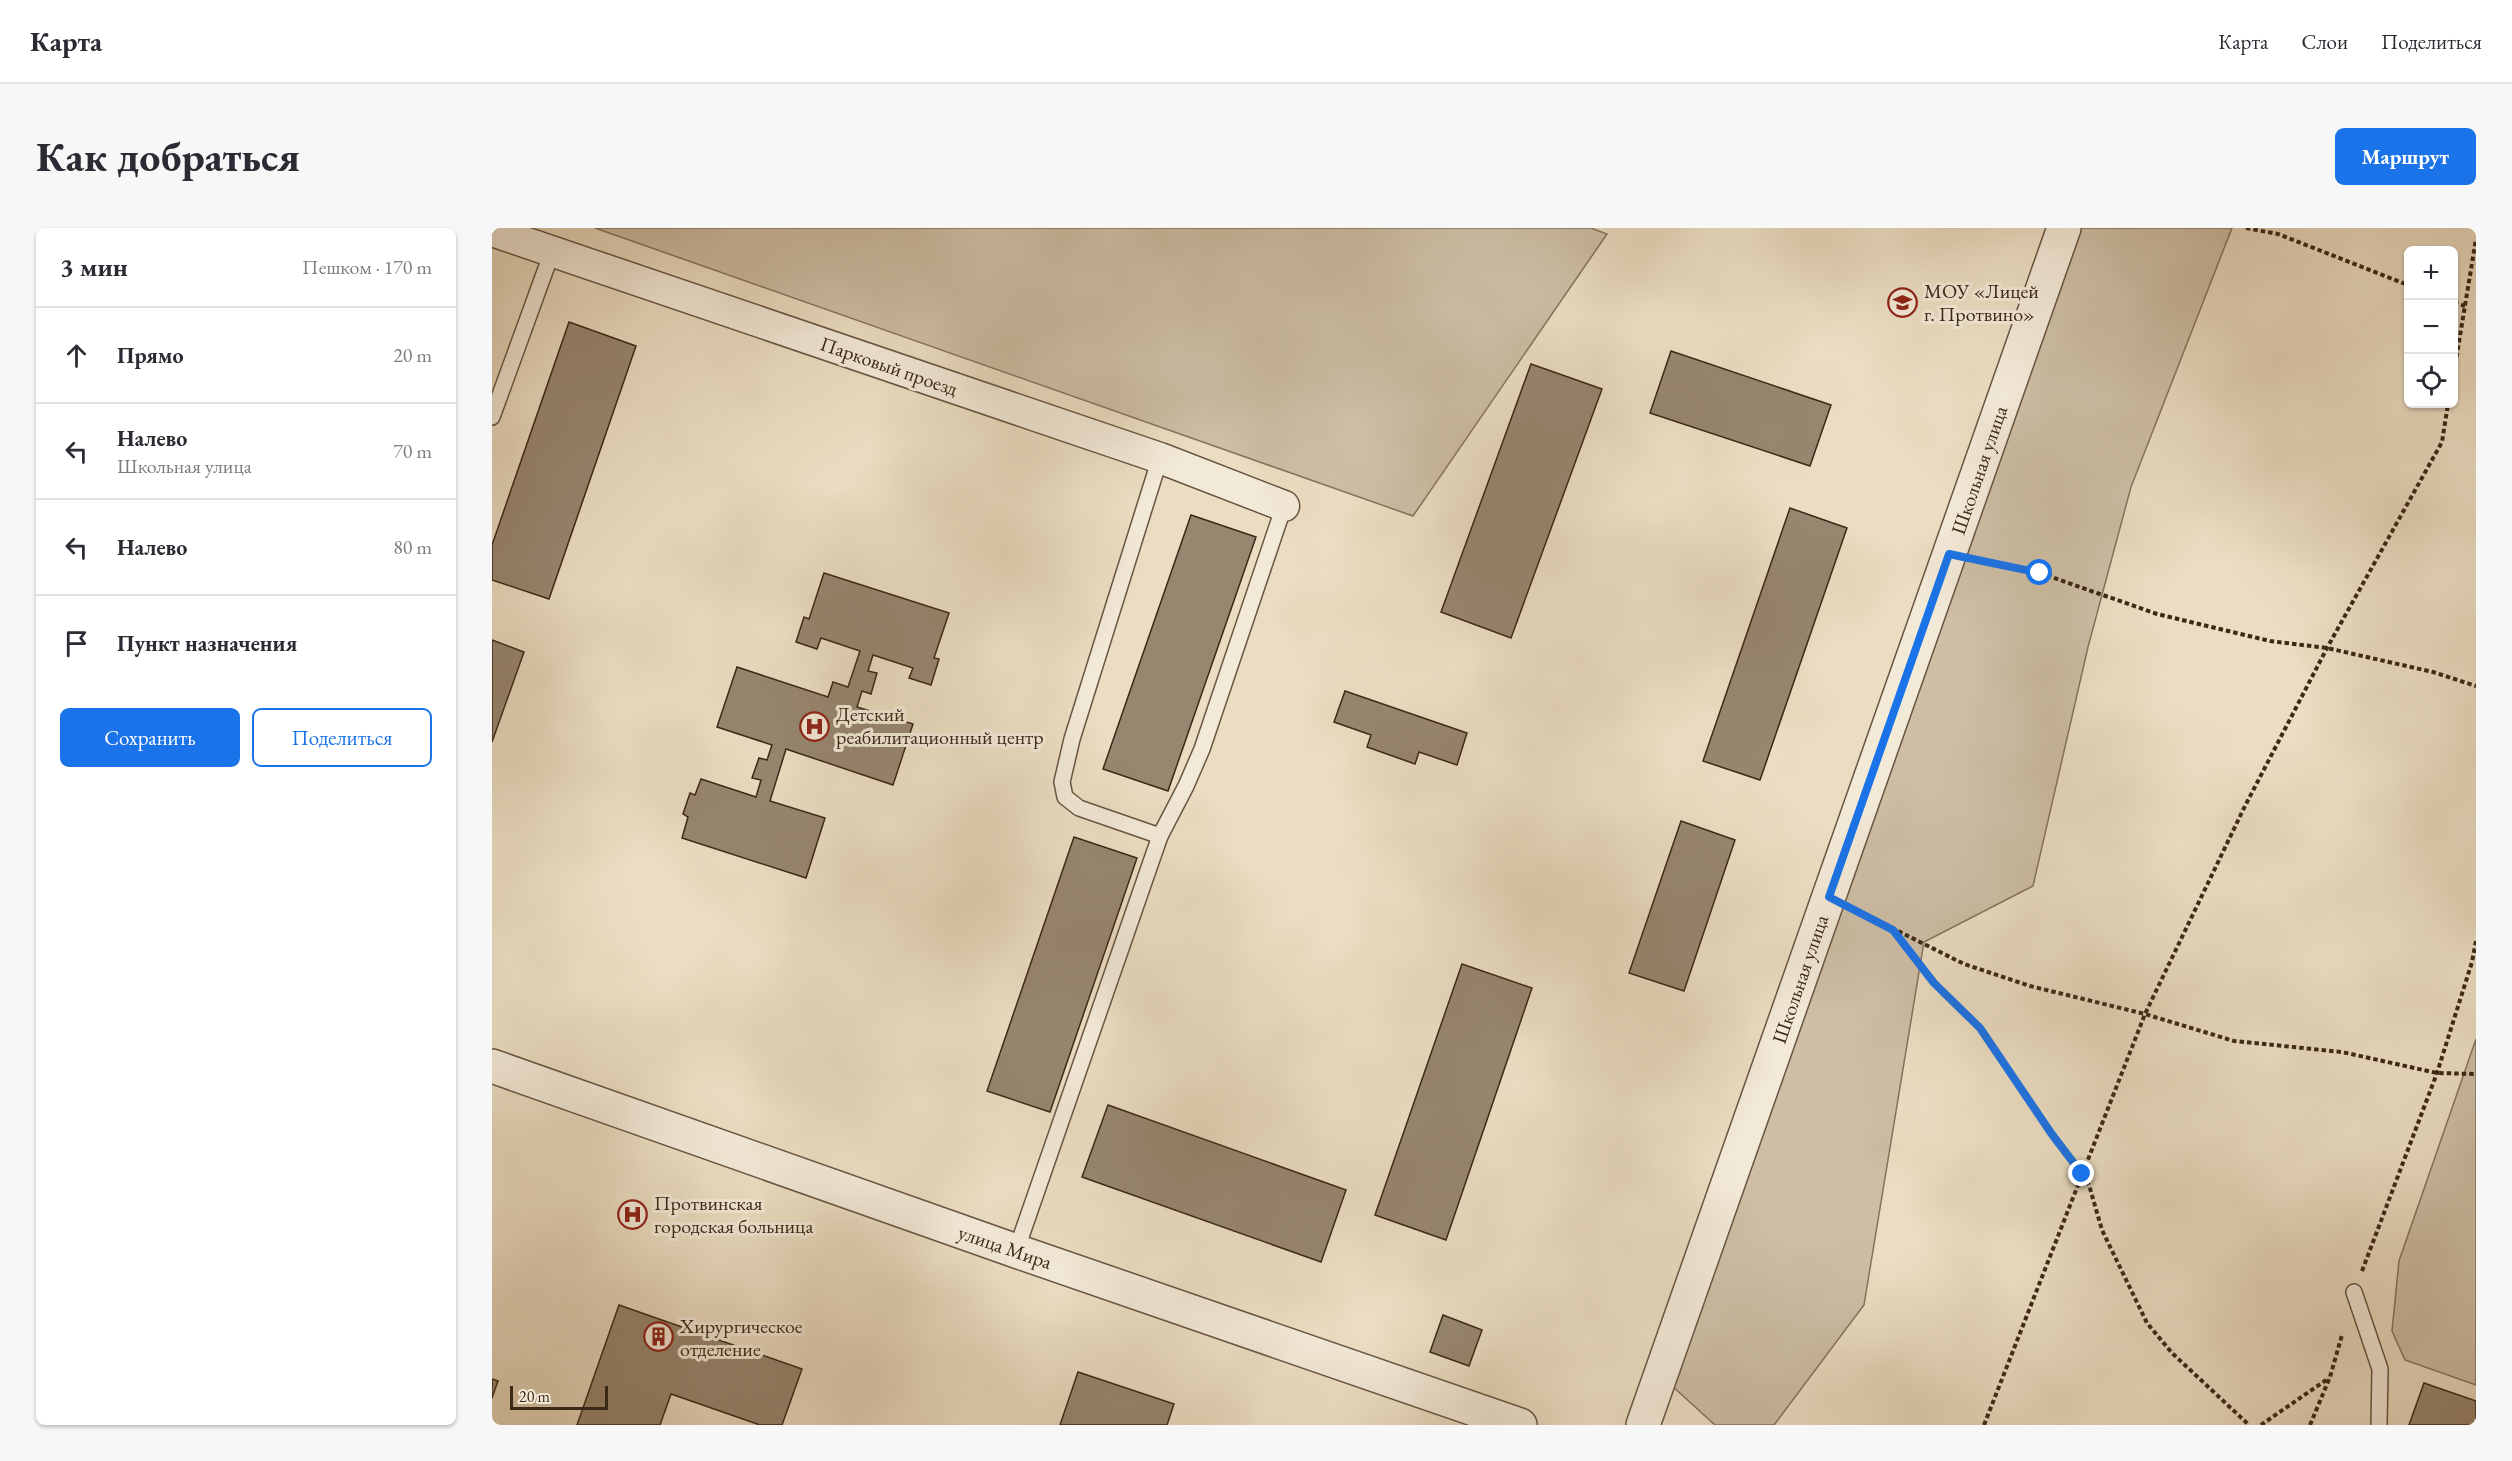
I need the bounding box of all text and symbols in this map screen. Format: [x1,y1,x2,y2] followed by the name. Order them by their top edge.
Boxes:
[30,23,102,59] text: Карта
[2218,28,2268,55] text: Карта
[2301,28,2348,55] text: Слои
[2381,28,2482,55] text: Поделиться
[2335,128,2476,185] button: Маршрут
[36,129,300,184] text: Как добраться
[2404,246,2458,408] map controls
[2404,246,2458,300] button: +
[60,250,128,284] text: 3 мин
[302,254,432,280] text: Пешком · 170 m
[1924,278,2039,327] place label: МОУ «Лицей г. Протвино»
[1887,286,1919,318] school or university icon: МОУ «Лицей г. Протвино»
[2404,300,2458,354] button: −
[817,330,961,402] street label: Парковый проезд
[60,339,93,372] icon: ahead
[117,341,184,370] text: Прямо
[393,342,432,368] text: 20 m
[2404,354,2458,408] button: locate
[1945,402,2013,538] street label: Школьная улица
[117,424,187,453] text: Налево
[60,435,93,468] icon: left
[393,438,432,464] text: 70 m
[117,453,252,479] text: Школьная улица
[60,531,93,564] icon: left
[117,533,187,562] text: Налево
[393,534,432,560] text: 80 m
[2026,559,2052,585] route start
[60,627,93,660] icon: arrive
[117,629,297,658] text: Пункт назначения
[836,701,1044,750] place label: Детский реабилитационный центр
[60,708,240,767] button: Сохранить
[252,708,432,767] button: Поделиться
[799,710,831,742] hospital icon: Детский реабилитационный центр
[1766,911,1834,1047] street label: Школьная улица
[2068,1160,2094,1186] route end
[654,1190,813,1239] place label: Протвинская городская больница
[617,1198,649,1230] hospital icon: Протвинская городская больница
[955,1219,1055,1275] street label: улица Мира
[679,1313,803,1362] place label: Хирургическое отделение
[643,1321,675,1353] building icon: Хирургическое отделение
[510,1383,608,1410] scale bar
[519,1386,550,1407] text: 20 m

